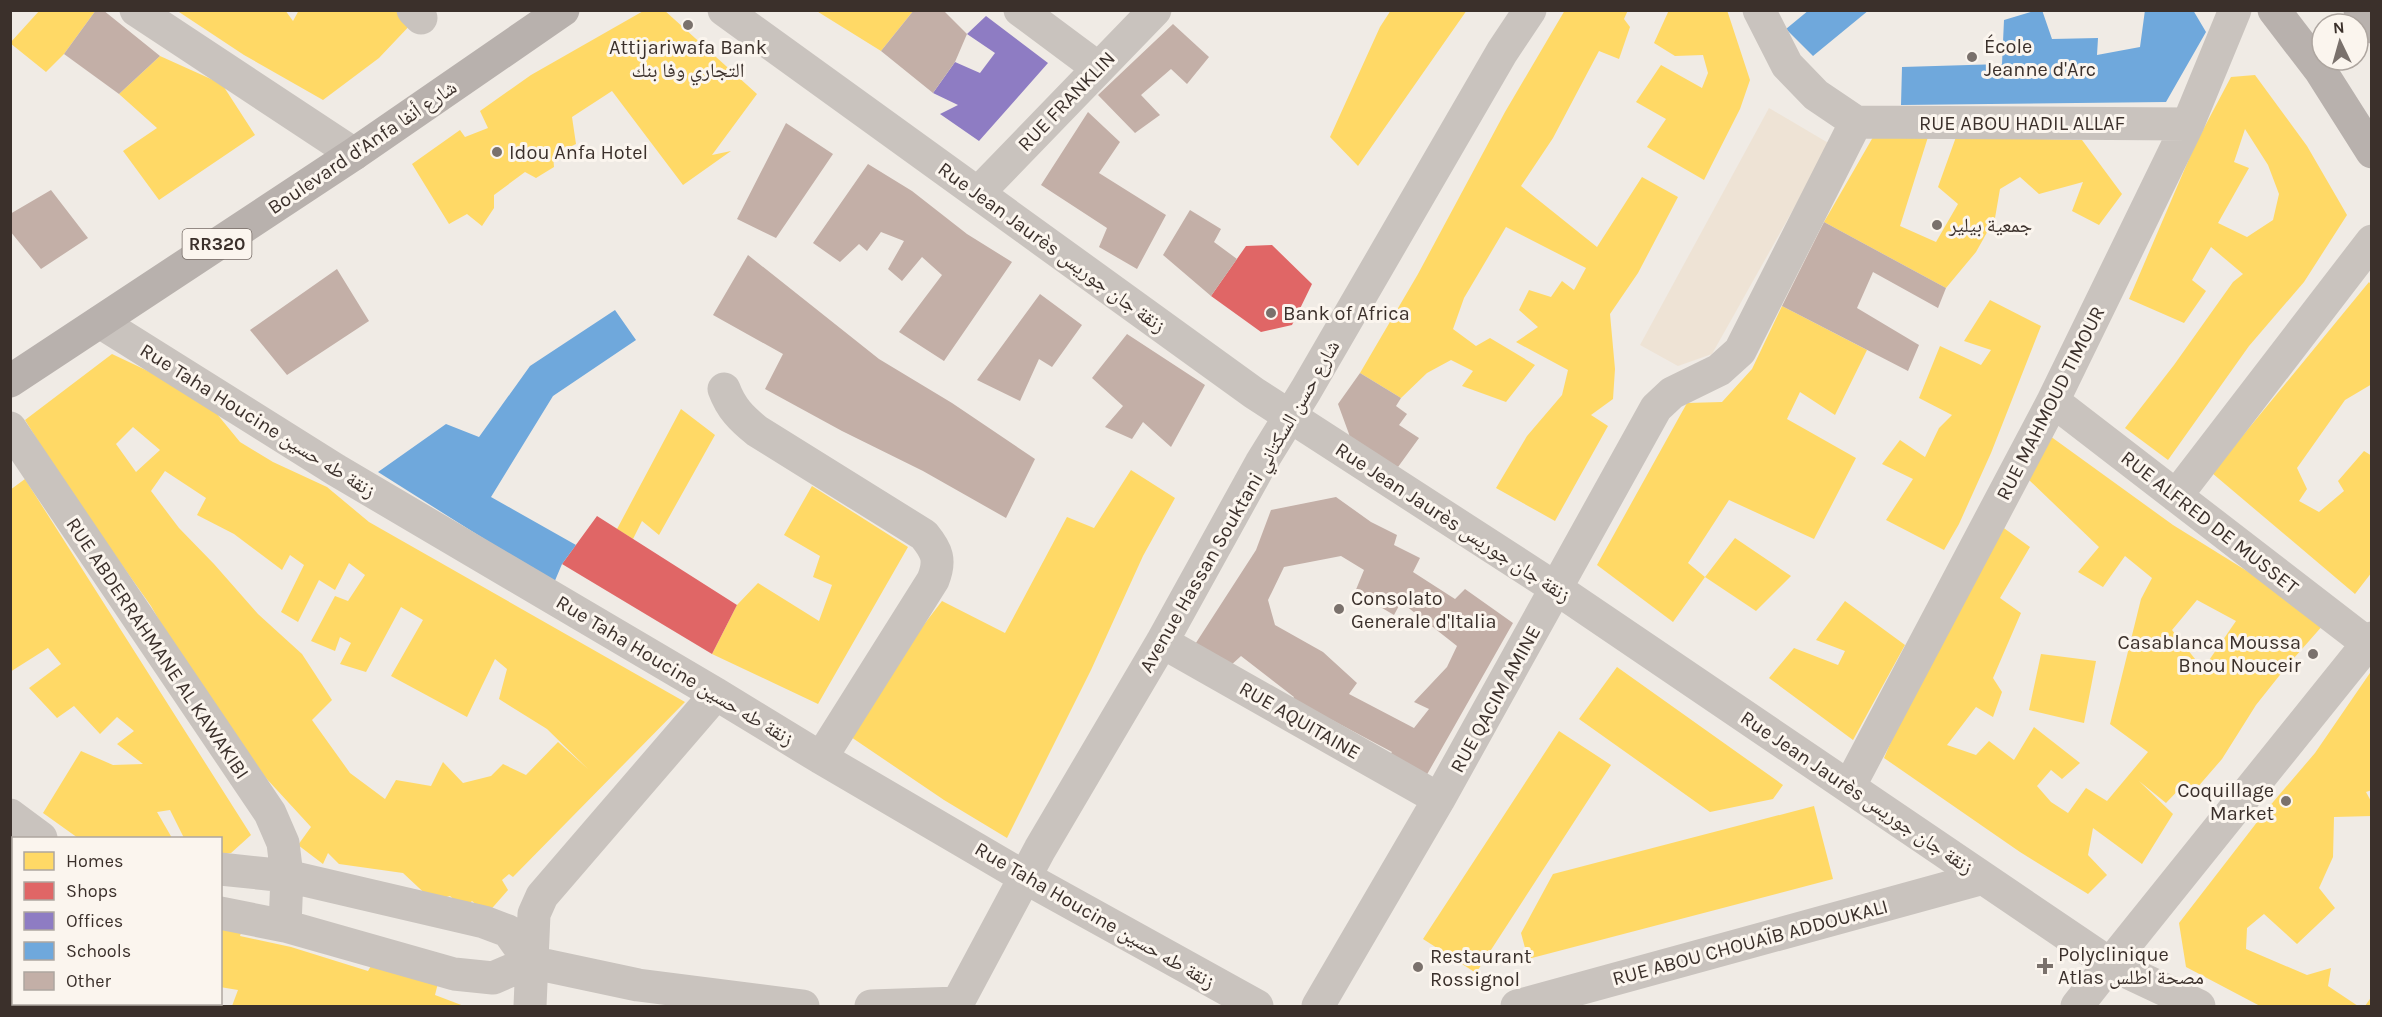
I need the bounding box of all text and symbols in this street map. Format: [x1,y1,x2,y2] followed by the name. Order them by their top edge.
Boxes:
[2310,12,2370,72] north arrow
[681,18,695,32] marker: Attijariwafa Bank التجاري وفا بنك
[2332,18,2345,38] text: N
[1984,34,2096,81] place label: École Jeanne d'Arc
[609,36,767,86] place label: Attijariwafa Bank التجاري وفا بنك
[1013,47,1120,156] street label: RUE FRANKLIN
[1965,50,1979,64] marker: École Jeanne d'Arc
[263,75,462,220] street label: Boulevard d'Anfa شارع أنفا
[1919,112,2125,135] street label: RUE ABOU HADIL ALLAF
[509,141,648,164] place label: Idou Anfa Hotel
[490,145,504,159] marker: Idou Anfa Hotel
[934,157,1170,338] street label: Rue Jean Jaurès زنقة جان جوريس
[1948,214,2032,237] place label: جمعية بيلير
[1930,218,1944,232] marker: جمعية بيلير
[182,229,252,259] road number: RR320
[1283,302,1410,325] place label: Bank of Africa
[1991,302,2109,504] street label: RUE MAHMOUD TIMOUR
[1264,306,1278,320] marker: Bank of Africa
[1135,336,1348,678] street label: Avenue Hassan Souktani شارع حسن السكتاني
[136,338,380,502] street label: Rue Taha Houcine زنقة طه حسين
[1331,438,1575,607] street label: Rue Jean Jaurès زنقة جان جوريس
[2116,446,2303,599] street label: RUE ALFRED DE MUSSET
[61,513,254,783] street label: RUE ABDERRAHMANE AL KAWAKIBI
[1351,587,1497,633] place label: Consolato Generale d'Italia
[552,590,798,751] street label: Rue Taha Houcine زنقة طه حسين
[1332,602,1346,616] marker: Consolato Generale d'Italia
[1446,622,1545,777] street label: RUE QACIM AMINE
[2118,631,2302,677] place label: Casablanca Moussa Bnou Nouceir
[2306,647,2320,661] marker: Casablanca Moussa Bnou Nouceir
[1235,677,1364,764] street label: RUE AQUITAINE
[1736,706,1977,879] street label: Rue Jean Jaurès زنقة جان جوريس
[2177,779,2274,825] place label: Coquillage Market
[2279,794,2293,808] marker: Coquillage Market
[12,837,222,1005] legend
[971,837,1219,994] street label: Rue Taha Houcine زنقة طه حسين
[66,850,123,872] text: Homes
[66,880,118,902] text: Shops
[1610,895,1890,990] street label: RUE ABOU CHOUAÏB ADDOUKALI
[66,910,123,932] text: Offices
[66,940,131,962] text: Schools
[2058,943,2204,989] place label: Polyclinique Atlas مصحة اطلس
[1430,945,1532,991] place label: Restaurant Rossignol
[2036,957,2054,975] marker: Polyclinique Atlas مصحة اطلس
[1411,960,1425,974] marker: Restaurant Rossignol
[66,970,111,992] text: Other

